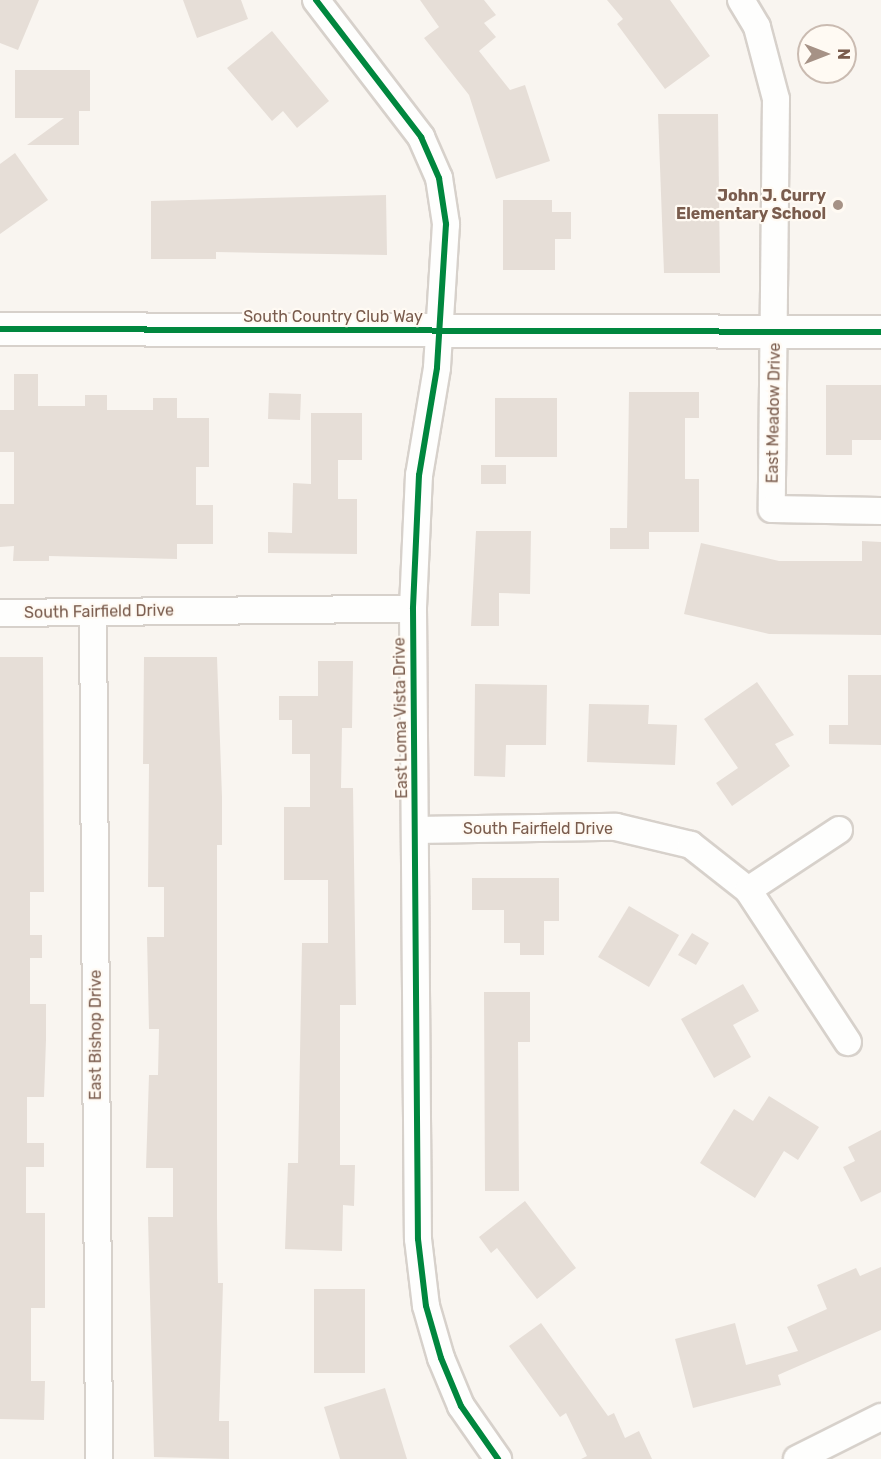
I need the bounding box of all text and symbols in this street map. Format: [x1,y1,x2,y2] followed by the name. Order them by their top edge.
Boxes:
[797,24,857,84] north arrow
[834,48,853,60] text: N
[676,186,826,224] place label: John J. Curry Elementary School
[831,198,845,212] marker: John J. Curry Elementary School
[243,307,423,327] street label: South Country Club Way
[763,342,785,484] street label: East Meadow Drive
[24,601,174,623] street label: South Fairfield Drive
[390,637,412,799] street label: East Loma Vista Drive
[463,819,613,839] street label: South Fairfield Drive
[86,970,106,1100] street label: East Bishop Drive

